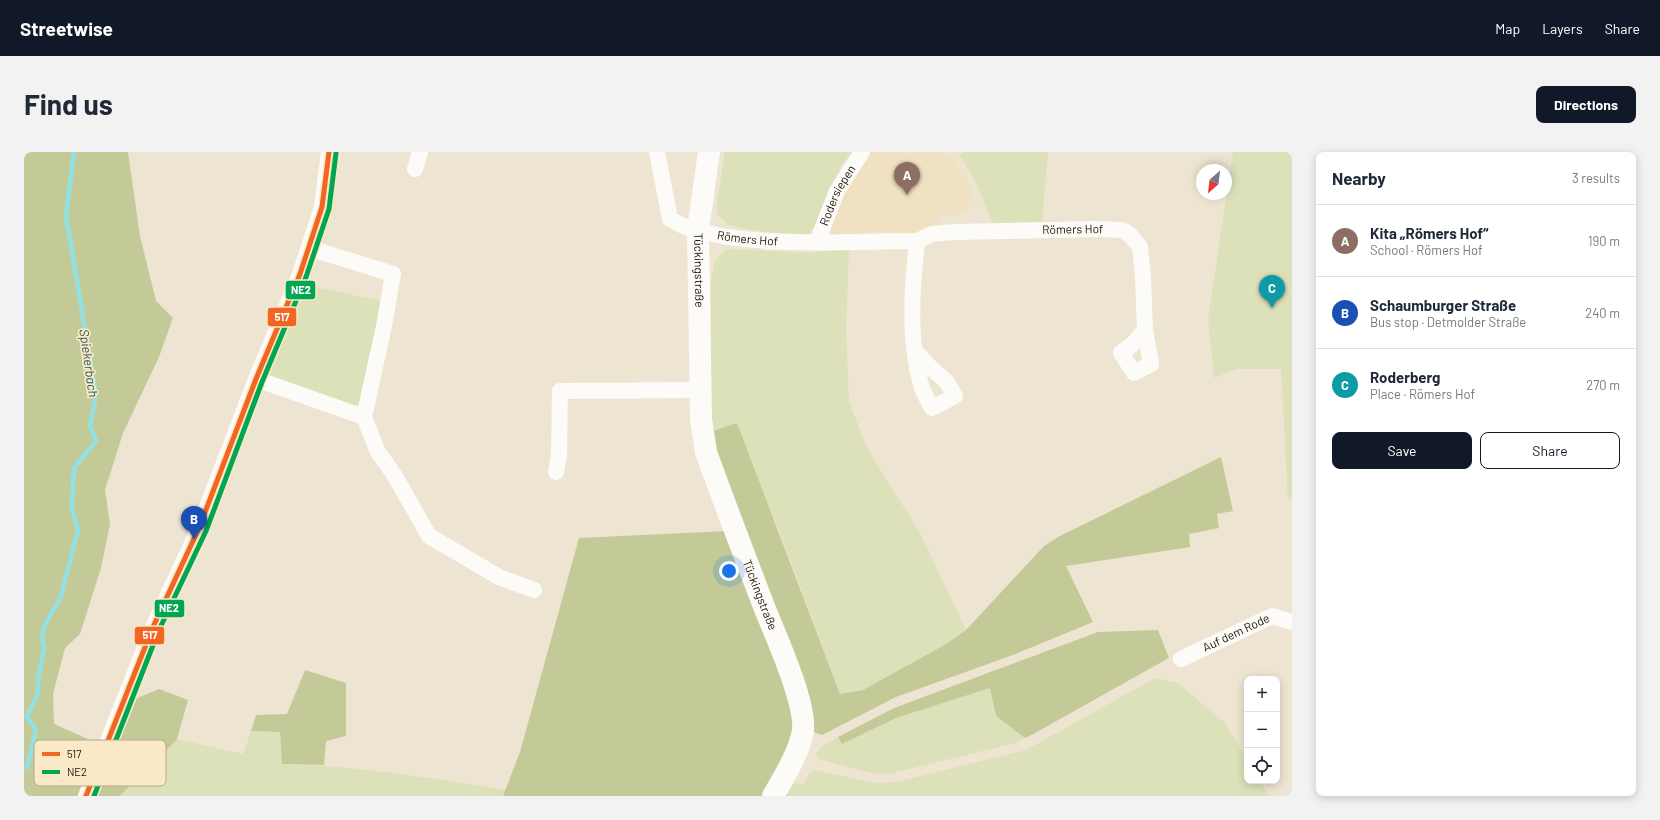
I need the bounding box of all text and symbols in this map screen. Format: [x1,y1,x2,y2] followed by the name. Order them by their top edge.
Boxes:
[20,17,113,40] text: Streetwise
[1495,20,1520,37] text: Map
[1542,20,1583,37] text: Layers
[1605,20,1640,37] text: Share
[1536,86,1636,123] button: Directions
[24,87,113,121] text: Find us
[816,162,858,227] street label: Rodersiepen
[894,162,920,195] pin: A
[1196,164,1232,200] north arrow
[1332,168,1386,188] text: Nearby
[1572,170,1620,186] text: 3 results
[1042,221,1104,236] street label: Römers Hof
[1370,224,1489,242] text: Kita „Römers Hof“
[716,227,778,248] street label: Römers Hof
[692,233,707,308] street label: Tückingstraße
[1341,233,1349,249] text: A
[1588,233,1620,249] text: 190 m
[1370,242,1483,258] text: School · Römers Hof
[1259,275,1285,308] pin: C
[285,280,316,300] line badge: NE2
[291,283,311,296] text: NE2
[1370,296,1516,314] text: Schaumburger Straße
[1341,305,1349,321] text: B
[1585,305,1620,321] text: 240 m
[267,307,297,327] line badge: 517
[274,310,290,323] text: 517
[1370,314,1526,330] text: Bus stop · Detmolder Straße
[76,328,102,398] water label: Spiekerbach
[1370,368,1440,386] text: Roderberg
[1341,377,1349,393] text: C
[1586,377,1620,393] text: 270 m
[1370,386,1475,402] text: Place · Römers Hof
[1332,432,1472,469] button: Save
[1480,432,1620,469] button: Share
[181,506,207,539] pin: B
[741,557,781,632] street label: Tückingstraße
[719,561,739,581] your location
[154,599,185,618] line badge: NE2
[159,601,179,614] text: NE2
[1200,610,1272,654] street label: Auf dem Rode
[134,626,165,645] line badge: 517
[142,628,158,641] text: 517
[1244,676,1280,784] map controls
[1244,676,1280,712] button: +
[1244,712,1280,748] button: −
[34,740,166,786] legend
[67,747,81,760] text: 517
[1244,748,1280,784] button: locate
[67,765,87,778] text: NE2

